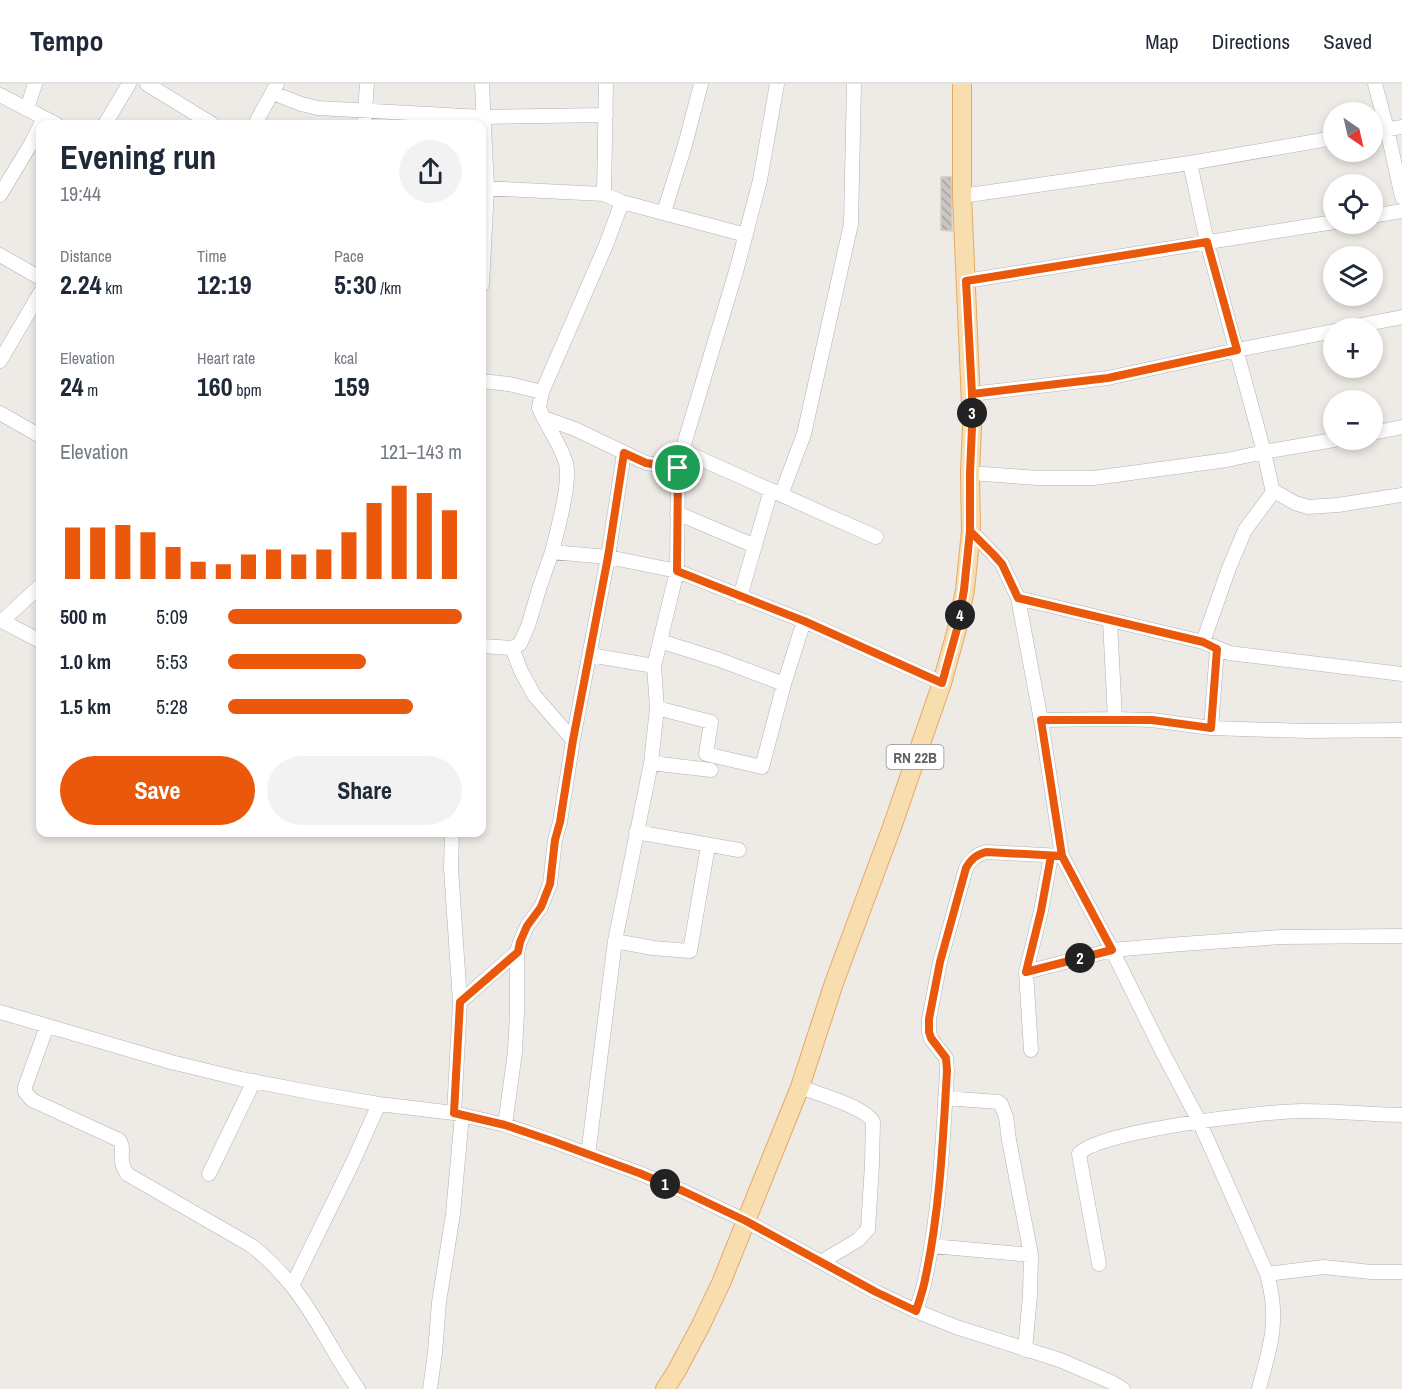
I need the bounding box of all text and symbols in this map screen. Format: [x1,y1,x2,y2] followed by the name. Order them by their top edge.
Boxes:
[30,22,104,60] text: Tempo
[1145,27,1179,56] text: Map
[1212,27,1290,56] text: Directions
[1323,27,1372,56] text: Saved
[1323,102,1383,162] north arrow
[1323,102,1383,450] map controls
[60,135,216,179] text: Evening run
[399,140,462,203] button: share
[1323,174,1383,234] button: locate
[60,180,101,207] text: 19:44
[60,245,112,267] text: Distance
[197,245,227,267] text: Time
[334,245,364,267] text: Pace
[1323,246,1383,306] button: layers
[60,267,102,302] text: 2.24
[197,267,252,302] text: 12:19
[334,267,377,302] text: 5:30
[102,277,123,299] text: km
[377,277,401,299] text: /km
[1323,318,1383,378] button: +
[60,347,115,369] text: Elevation
[197,347,255,369] text: Heart rate
[334,347,357,369] text: kcal
[60,369,84,404] text: 24
[197,369,233,404] text: 160
[334,369,370,404] text: 159
[84,379,98,401] text: m
[233,379,262,401] text: bpm
[1323,390,1383,450] button: −
[957,398,987,428] pin: 3
[968,402,976,424] text: 3
[60,438,128,465] text: Elevation
[380,438,462,465] text: 121–143 m
[652,442,703,493] pin
[661,451,694,484] icon: arrive
[945,600,975,630] pin: 4
[60,603,107,630] text: 500 m
[156,603,188,630] text: 5:09
[956,604,964,626] text: 4
[60,648,111,675] text: 1.0 km
[156,648,188,675] text: 5:53
[60,693,111,720] text: 1.5 km
[156,693,188,720] text: 5:28
[886,745,944,769] road number: RN 22B
[60,756,255,825] button: Save
[267,756,462,825] button: Share
[1065,943,1095,973] pin: 2
[1076,947,1084,969] text: 2
[650,1169,680,1199] pin: 1
[661,1173,669,1195] text: 1

